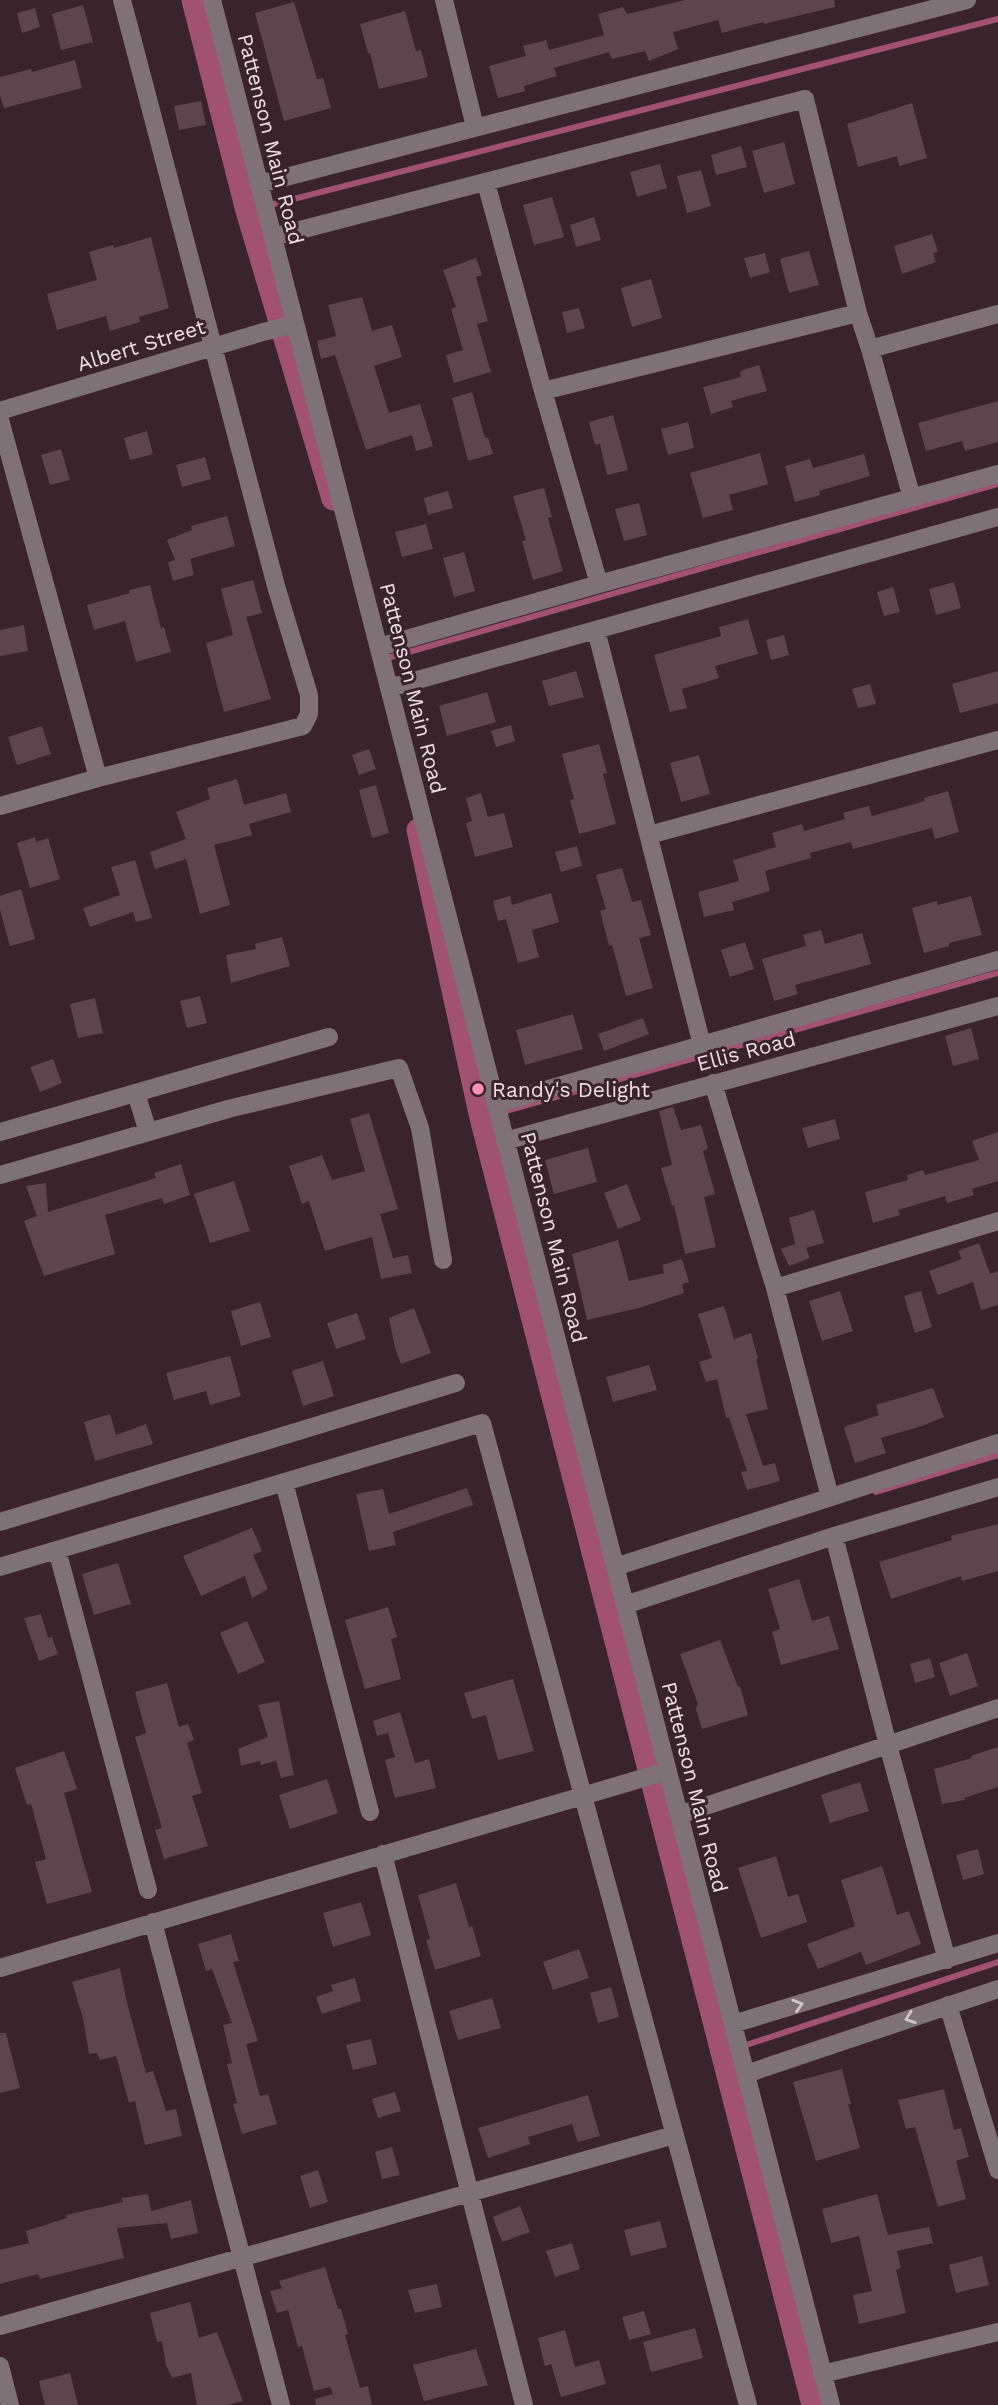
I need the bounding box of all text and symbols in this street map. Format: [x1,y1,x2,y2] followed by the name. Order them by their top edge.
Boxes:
[233,31,309,247] street label: Pattenson Main Road
[74,314,208,376] street label: Albert Street
[375,580,451,796] street label: Pattenson Main Road
[694,1026,798,1076] street label: Ellis Road
[492,1077,650,1102] place label: Randy's Delight
[470,1081,486,1097] marker: Randy's Delight
[516,1129,592,1345] street label: Pattenson Main Road
[657,1679,733,1895] street label: Pattenson Main Road
[792,1998,804,2013] one-way arrow
[904,2010,916,2024] one-way arrow

